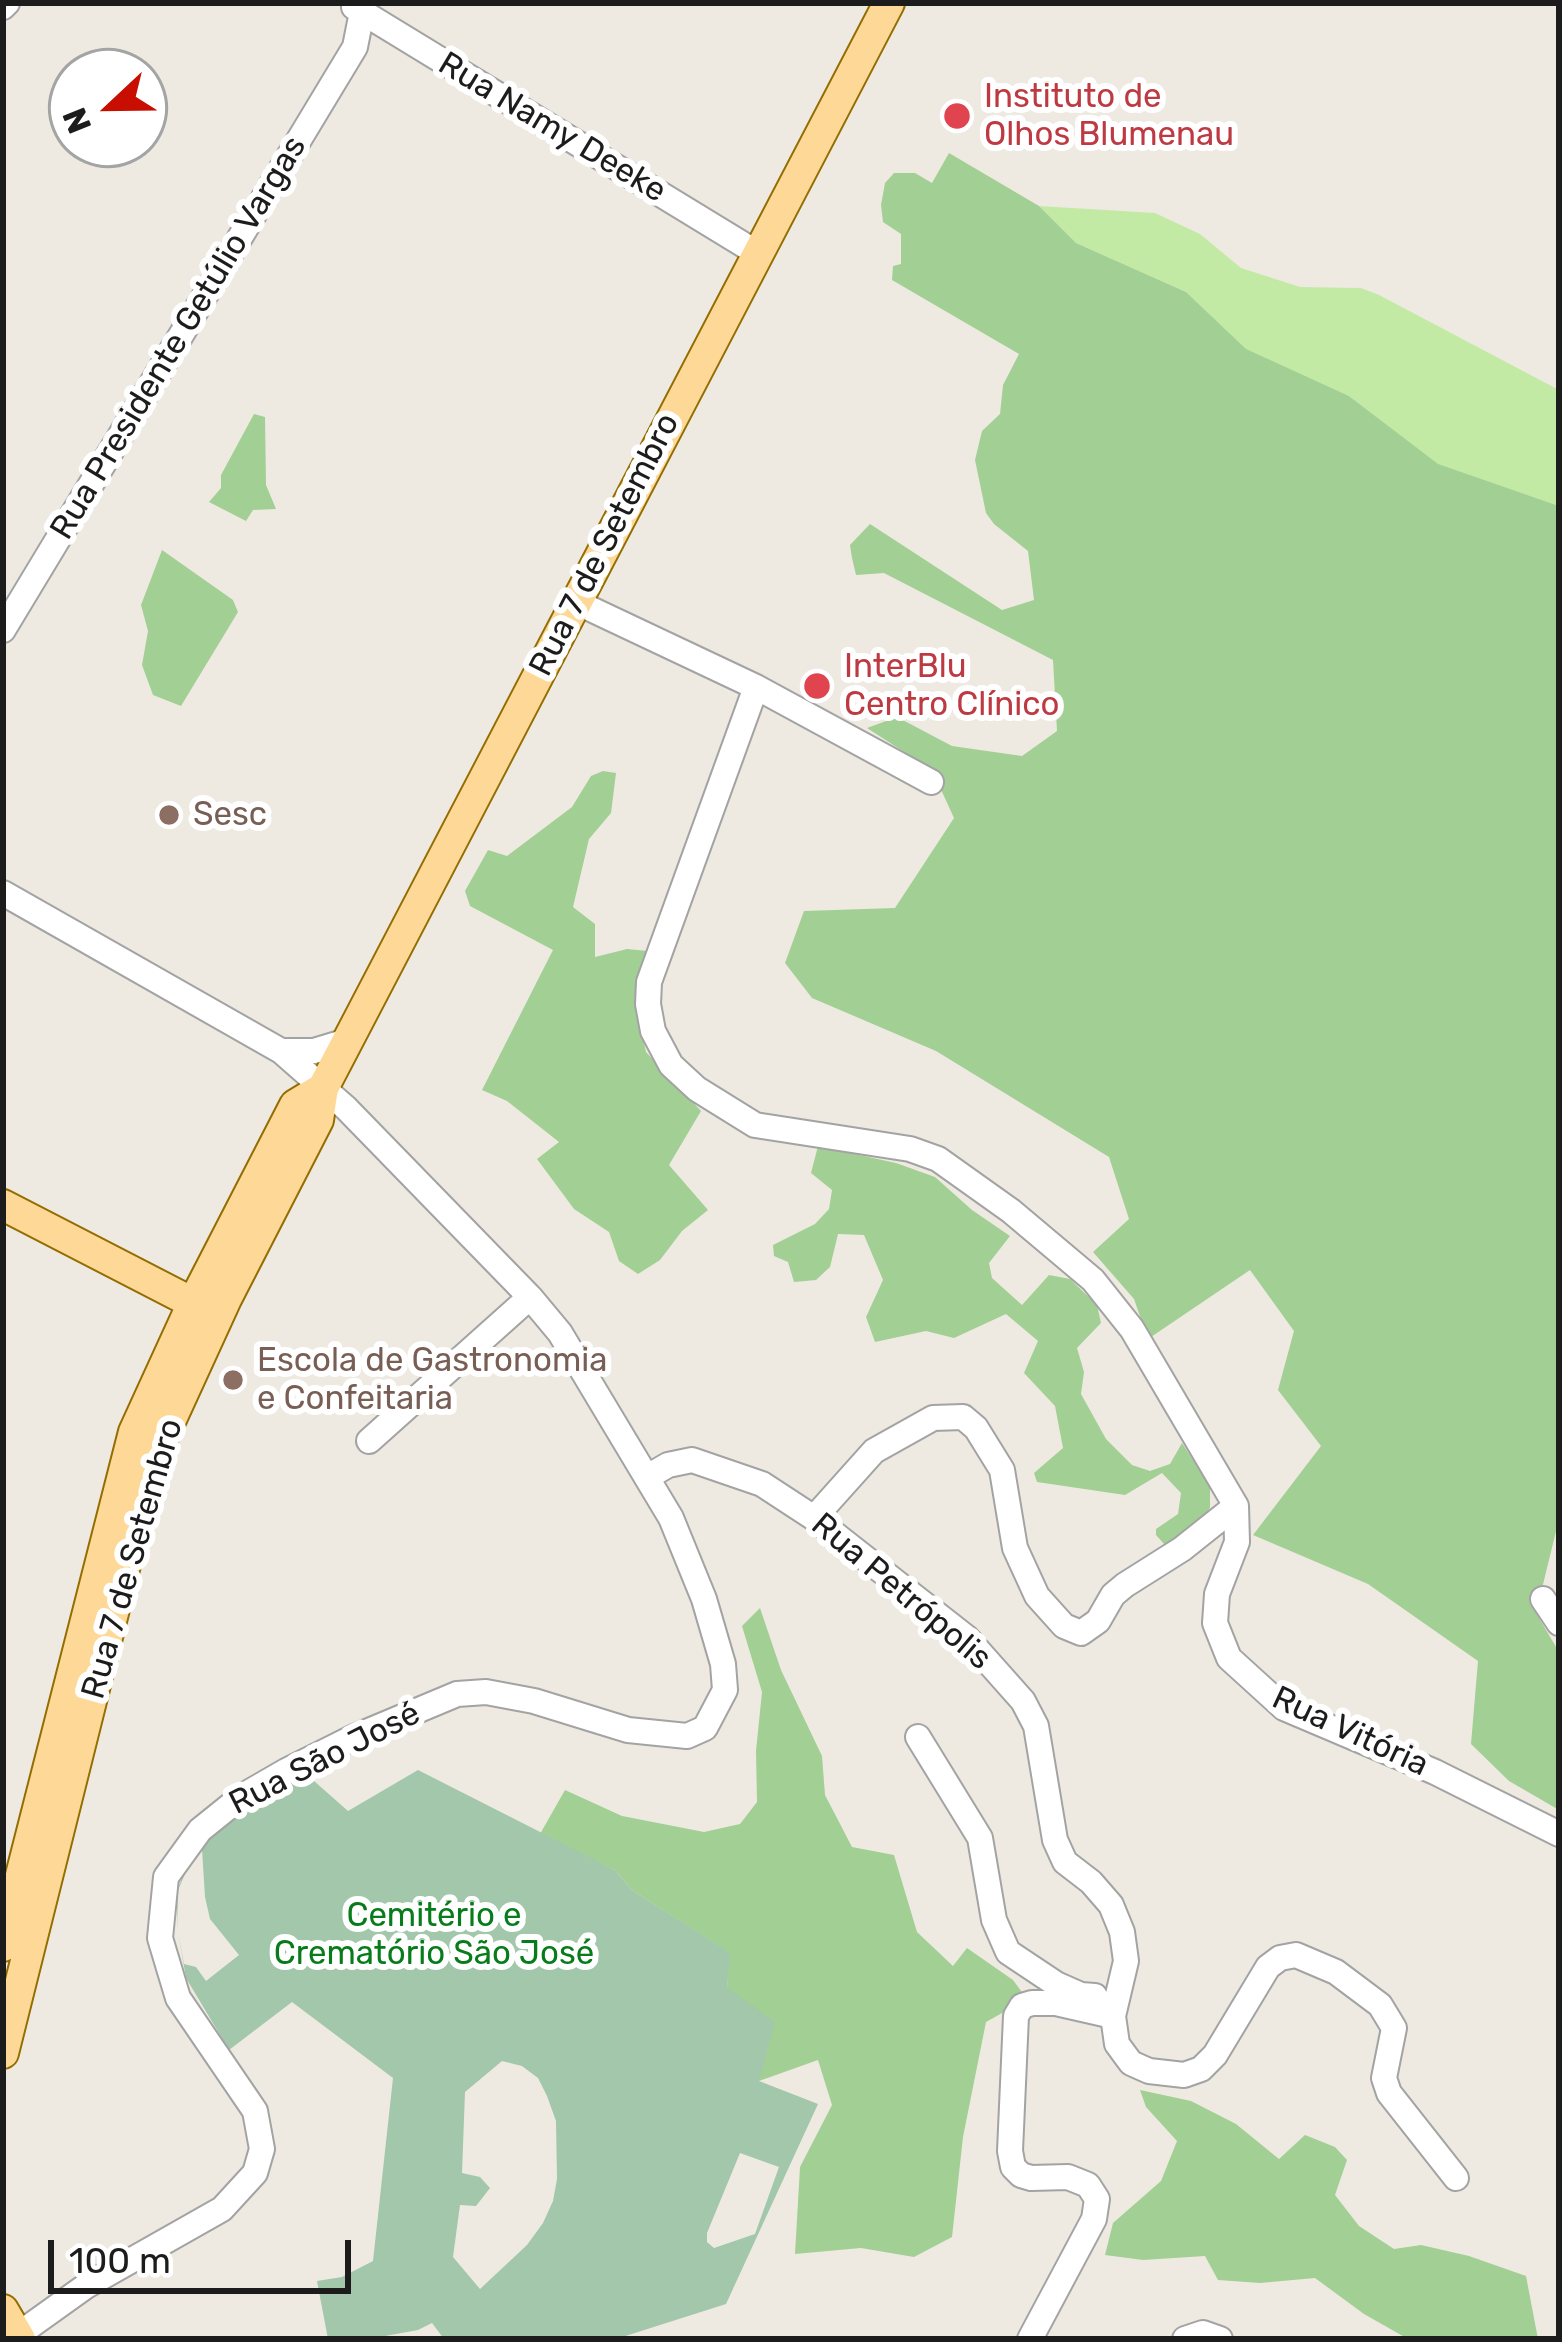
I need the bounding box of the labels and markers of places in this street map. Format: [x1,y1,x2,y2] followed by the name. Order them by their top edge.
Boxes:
[984,77,1234,155] place label: Instituto de Olhos Blumenau
[941,100,973,132] marker: Instituto de Olhos Blumenau
[844,647,1059,725] place label: InterBlu Centro Clínico
[801,670,833,702] marker: InterBlu Centro Clínico
[193,795,267,835] place label: Sesc
[156,802,182,828] marker: Sesc
[257,1341,608,1419] place label: Escola de Gastronomia e Confeitaria
[220,1367,246,1393] marker: Escola de Gastronomia e Confeitaria

